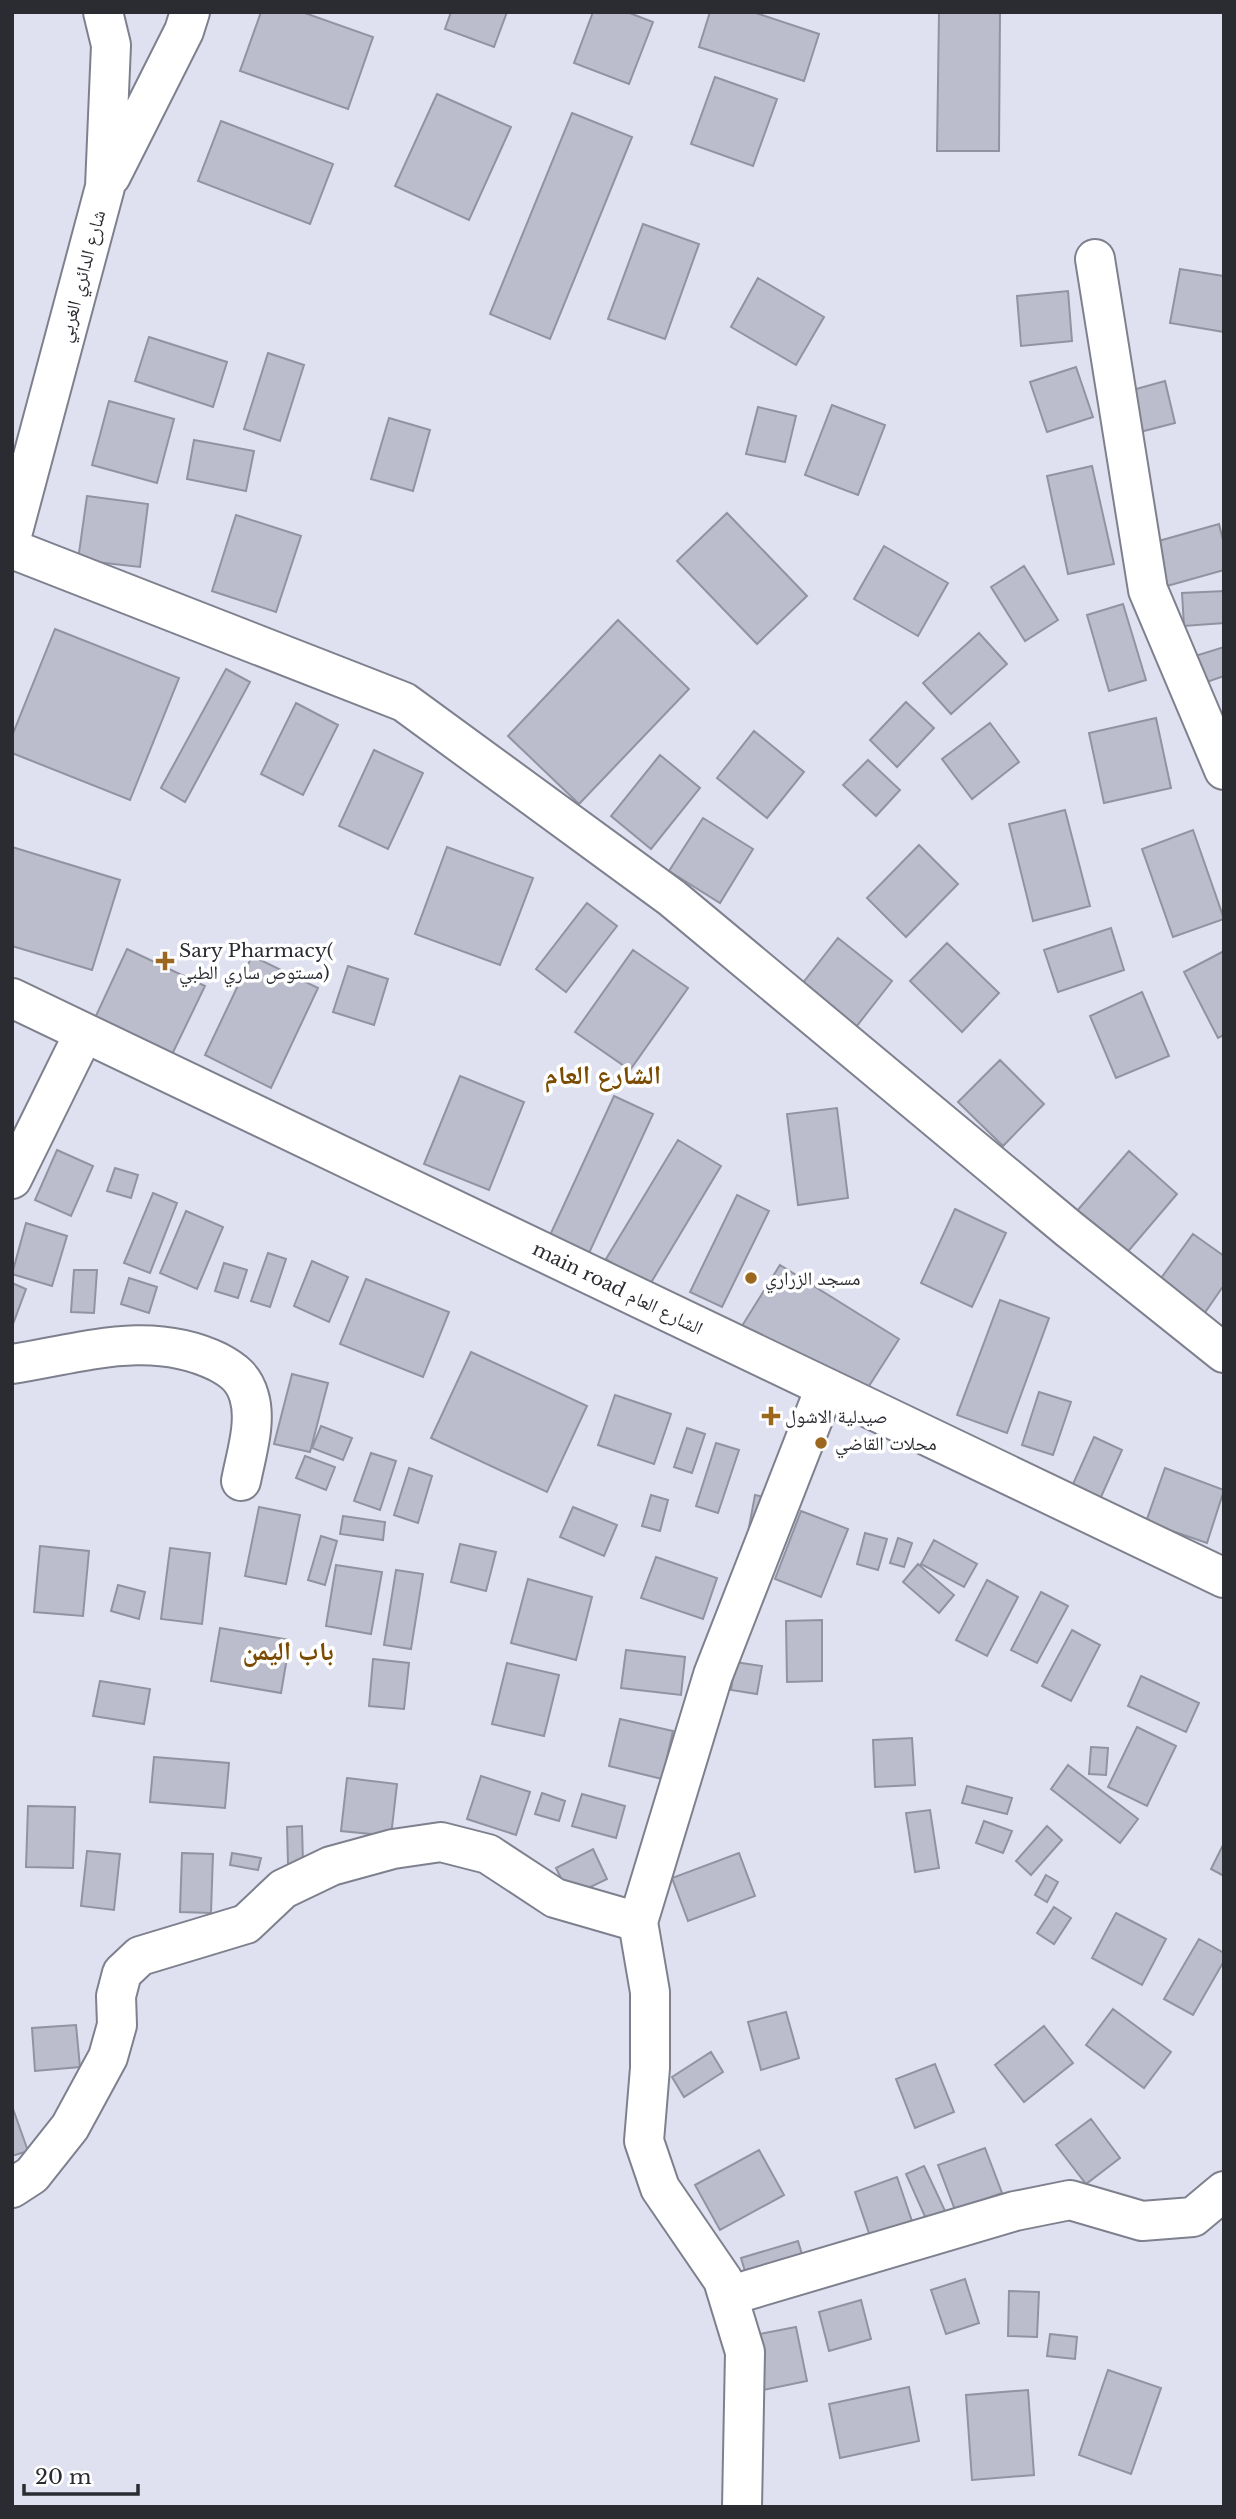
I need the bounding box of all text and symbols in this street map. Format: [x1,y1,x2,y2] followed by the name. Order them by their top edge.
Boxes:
[53,207,114,346] street label: شارع الدائري الغربي
[179,939,334,988] place label: Sary Pharmacy( مستوص ساري الطبي)
[157,953,173,969] marker: Sary Pharmacy( مستوص ساري الطبي)
[545,1059,661,1093] district label: الشارع العام
[528,1237,707,1342] street label: main road الشارع العام
[765,1267,861,1294] place label: مسجد الزراري
[743,1270,759,1286] marker: مسجد الزراري
[785,1405,888,1428] place label: صيدلية الاشول
[763,1408,779,1424] marker: صيدلية الاشول
[835,1432,937,1459] place label: محلات القاضي
[813,1435,829,1451] marker: محلات القاضي
[242,1635,334,1667] district label: باب اليمن
[24,2452,138,2496] scale bar
[35,2464,92,2490] text: 20 m

